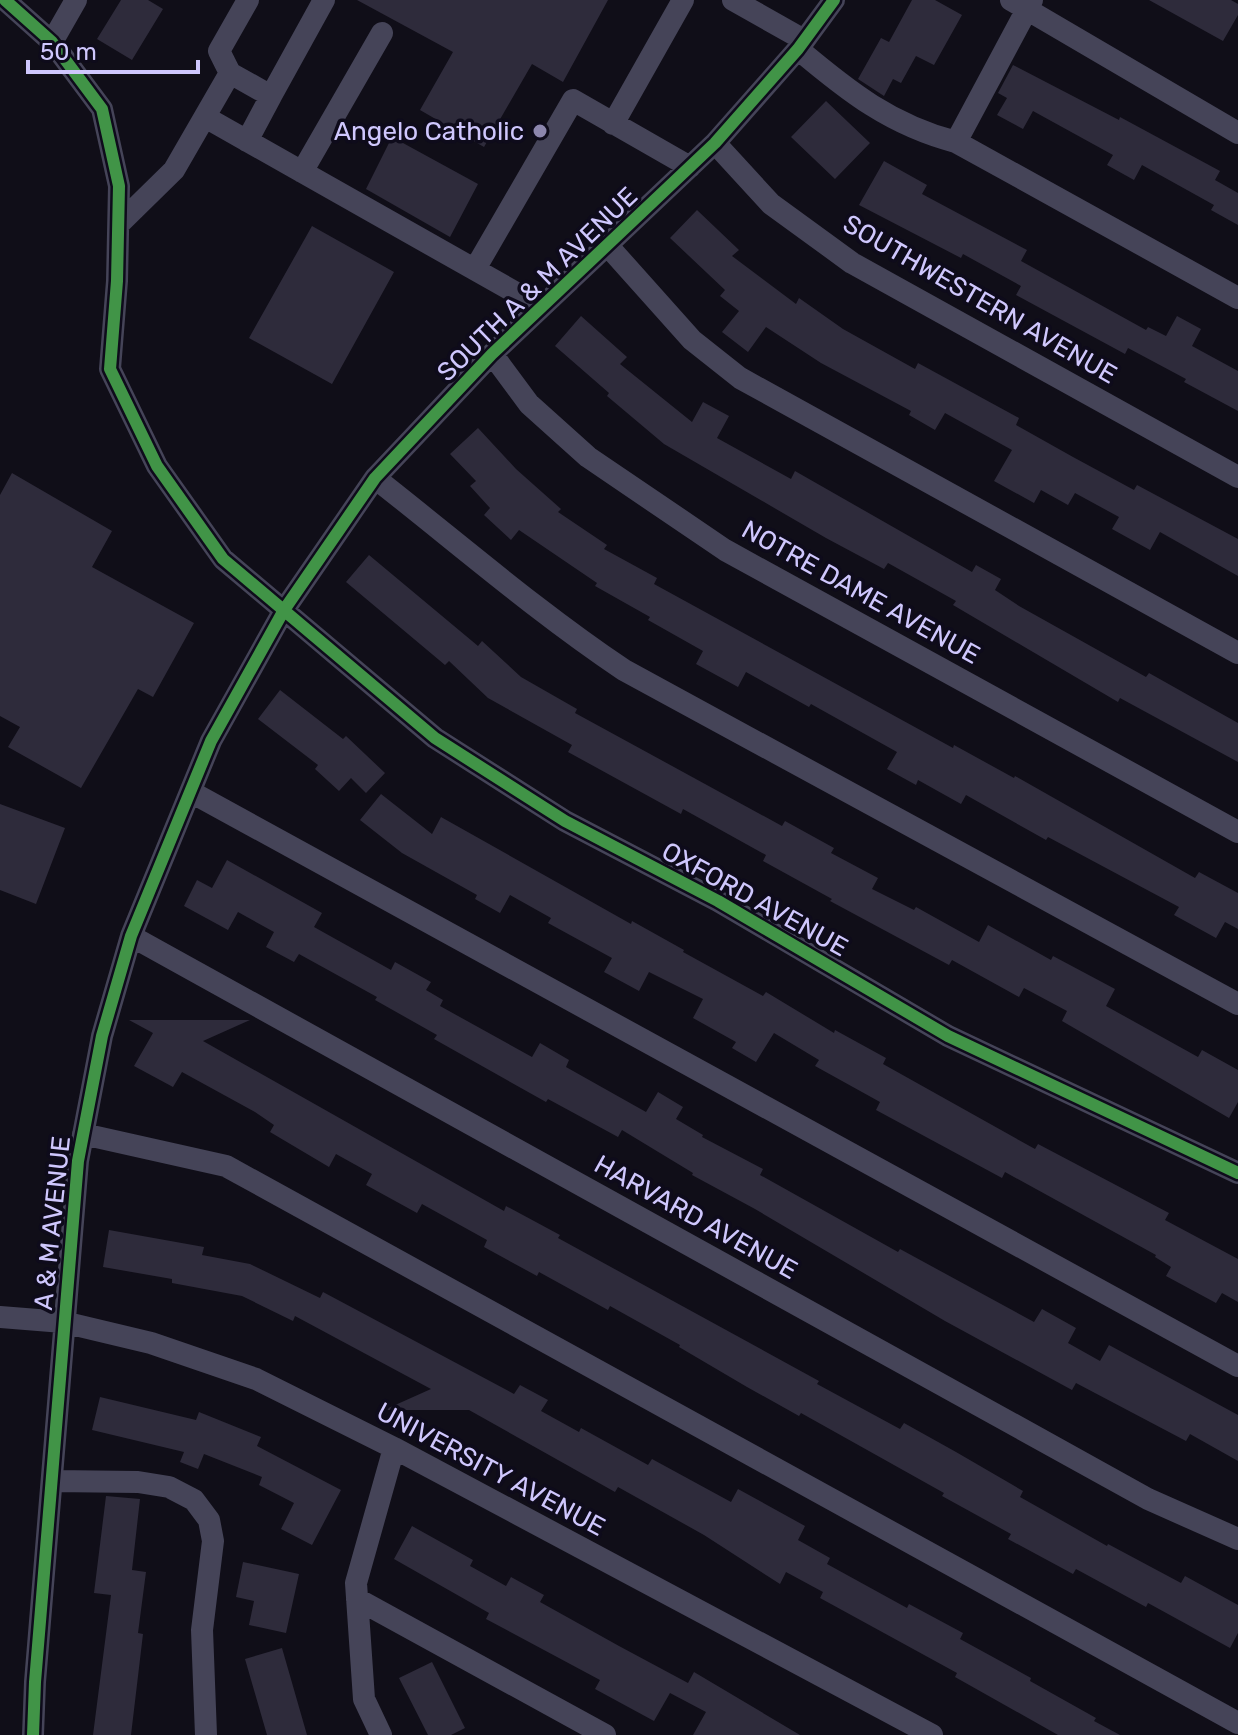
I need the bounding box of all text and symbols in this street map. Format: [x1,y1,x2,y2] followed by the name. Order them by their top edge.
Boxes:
[28,24,198,74] scale bar
[40,38,97,66] text: 50 m
[334,116,524,147] place label: Angelo Catholic
[531,122,549,140] marker: Angelo Catholic
[431,181,644,388] street label: SOUTH A & M AVENUE
[837,208,1122,391] street label: SOUTHWESTERN AVENUE
[736,514,985,671] street label: NOTRE DAME AVENUE
[656,836,853,963] street label: OXFORD AVENUE
[28,1134,77,1312] street label: A & M AVENUE
[589,1149,803,1286] street label: HARVARD AVENUE
[371,1396,610,1543] street label: UNIVERSITY AVENUE

